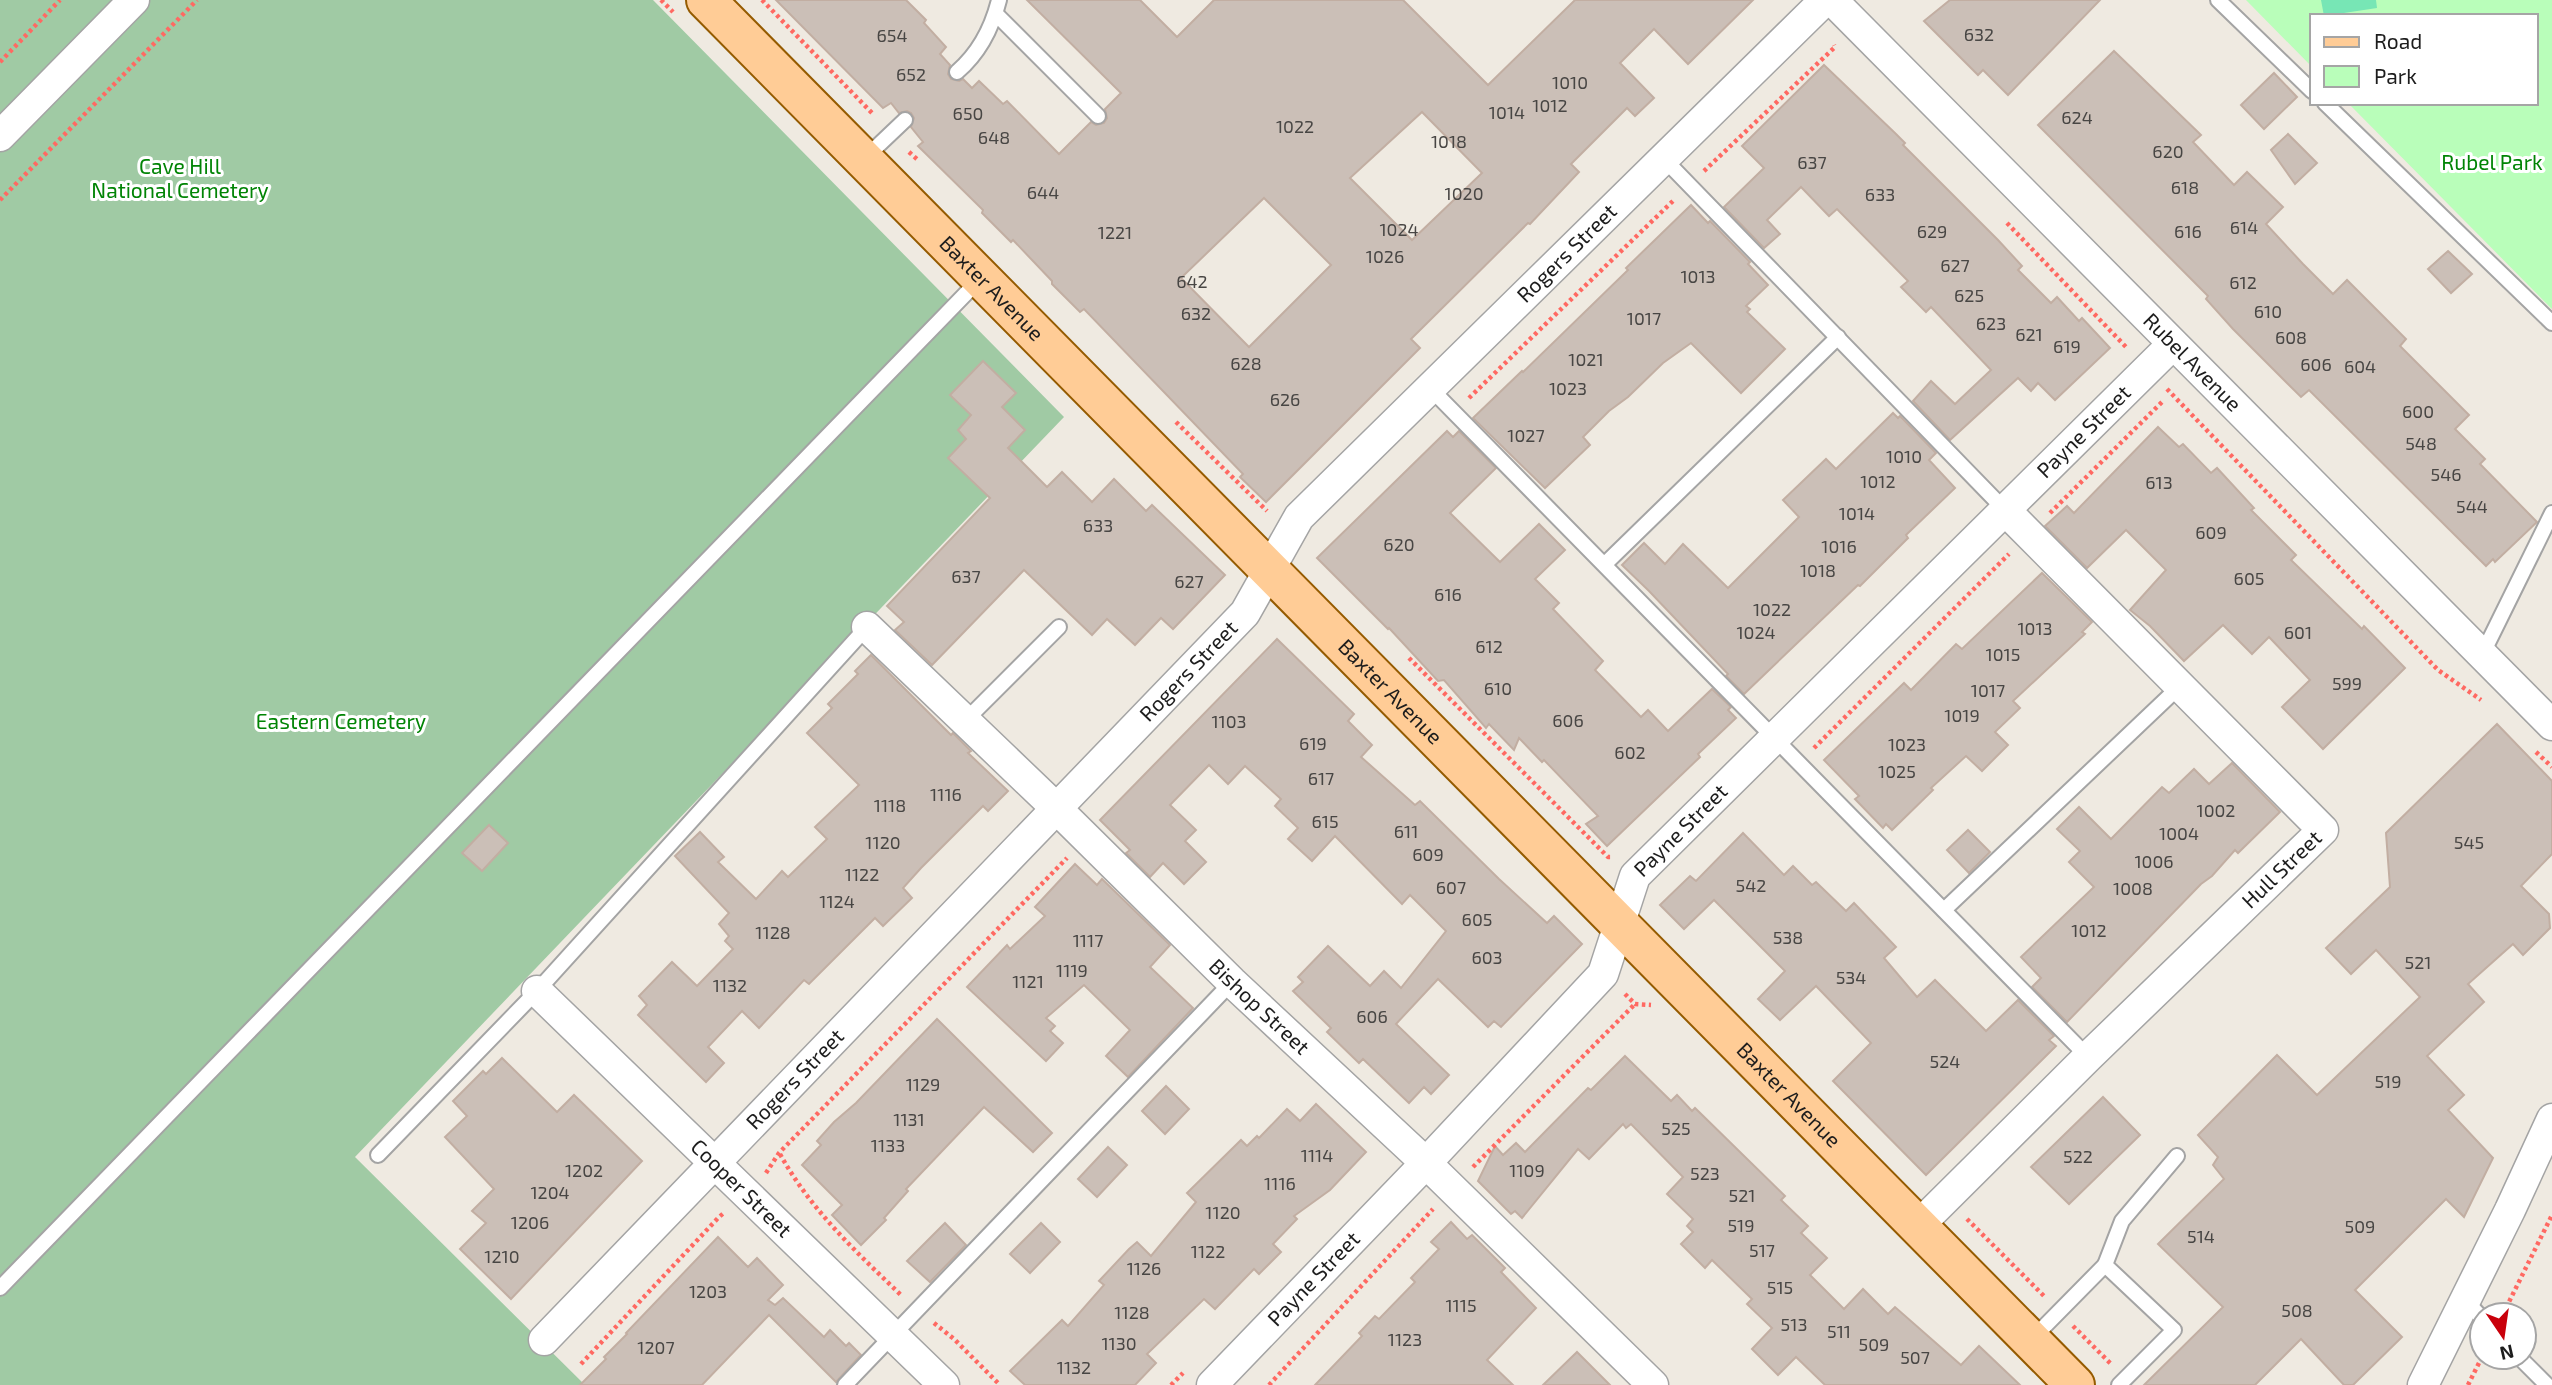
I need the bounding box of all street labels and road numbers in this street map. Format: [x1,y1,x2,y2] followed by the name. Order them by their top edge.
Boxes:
[1511,198,1621,307] street label: Rogers Street
[935,230,1050,345] street label: Baxter Avenue
[2139,307,2247,416] street label: Rubel Avenue
[2031,379,2135,482] street label: Payne Street
[1134,615,1242,726] street label: Rogers Street
[1334,633,1448,749] street label: Baxter Avenue
[1628,778,1732,881] street label: Payne Street
[2236,824,2326,913] street label: Hull Street
[1205,953,1315,1059] street label: Bishop Street
[740,1023,848,1134] street label: Rogers Street
[1732,1036,1847,1152] street label: Baxter Avenue
[687,1133,798,1242] street label: Cooper Street
[1262,1226,1364,1331] street label: Payne Street

